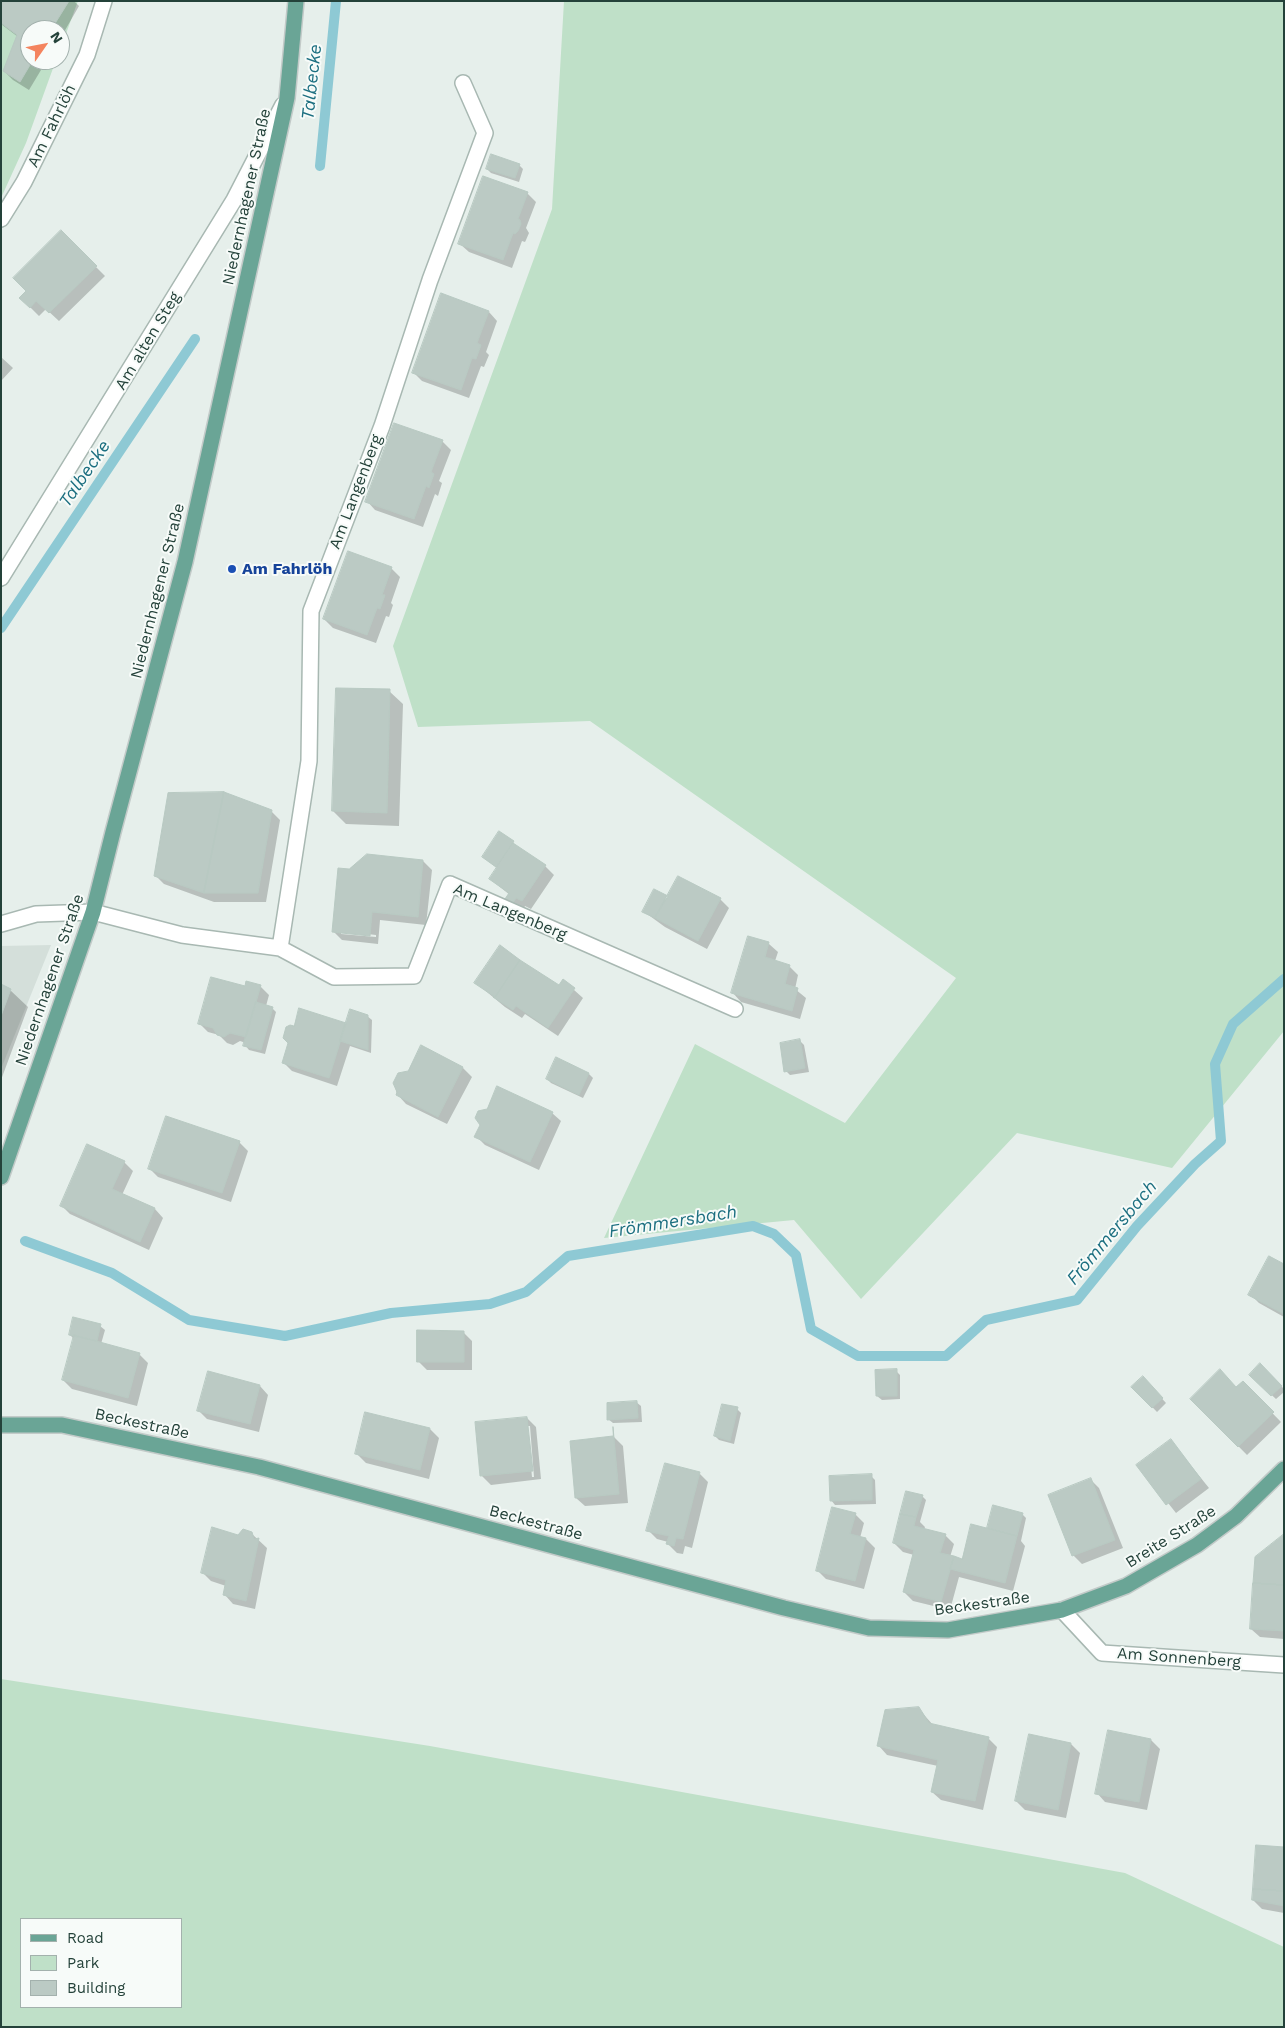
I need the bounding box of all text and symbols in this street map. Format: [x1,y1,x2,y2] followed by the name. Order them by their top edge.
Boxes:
[20,20,70,70] north arrow
[47,29,66,46] text: N
[297,43,327,121] water label: Talbecke
[24,81,80,171] street label: Am Fahrlöh
[219,107,275,287] street label: Niedernhagener Straße
[111,289,185,393] street label: Am alten Steg
[325,432,387,552] street label: Am Langenberg
[55,436,115,512] water label: Talbecke
[127,501,189,681] street label: Niedernhagener Straße
[242,559,332,579] place label: Am Fahrlöh
[226,563,238,575] marker: Am Fahrlöh
[450,879,570,945] street label: Am Langenberg
[12,892,88,1068] street label: Niedernhagener Straße
[1062,1176,1162,1290] water label: Frömmersbach
[607,1201,739,1243] water label: Frömmersbach
[93,1405,191,1443] street label: Beckestraße
[487,1501,585,1545] street label: Beckestraße
[1122,1502,1220,1572] street label: Breite Straße
[933,1588,1031,1620] street label: Beckestraße
[1116,1644,1242,1672] street label: Am Sonnenberg
[20,1918,182,2008] legend
[67,1929,104,1947] text: Road
[67,1954,99,1972] text: Park
[67,1979,125,1997] text: Building

